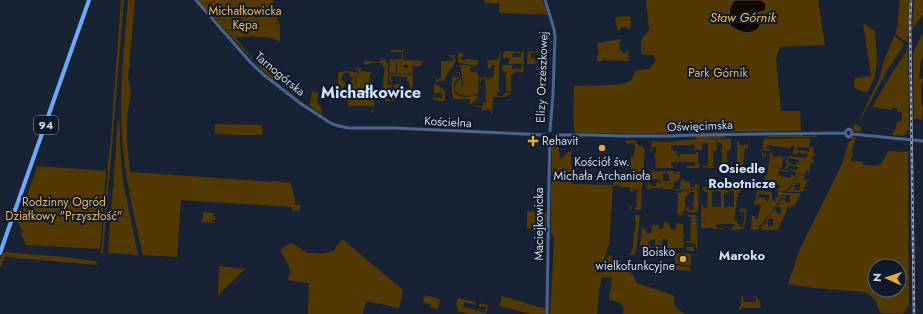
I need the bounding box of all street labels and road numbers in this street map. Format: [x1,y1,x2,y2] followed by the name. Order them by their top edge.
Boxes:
[531,31,553,123] street label: Elizy Orzeszkowej
[251,48,309,100] street label: Tarnogórska
[424,112,472,132] street label: Kościelna
[34,116,58,134] road number: 94
[667,116,733,136] street label: Oświęcimska
[530,187,548,261] street label: Maciejkowicka

